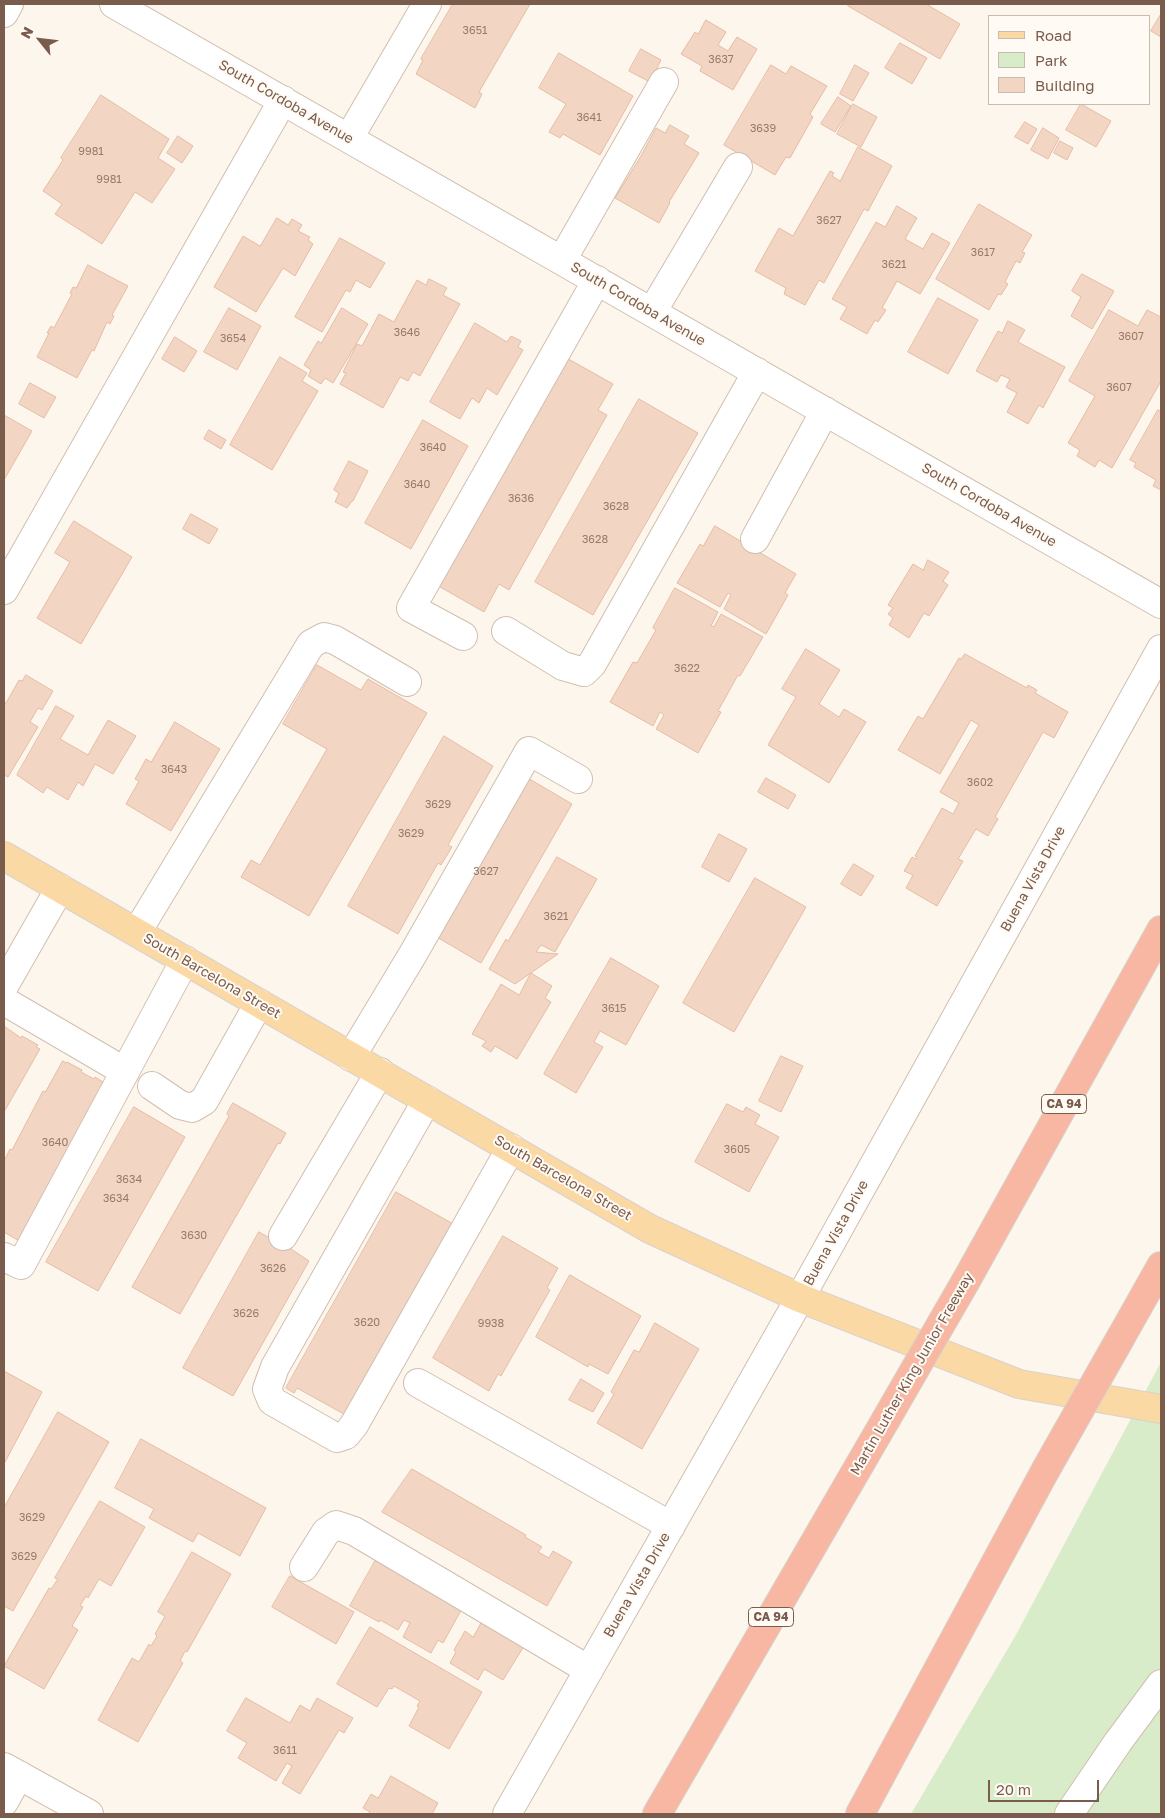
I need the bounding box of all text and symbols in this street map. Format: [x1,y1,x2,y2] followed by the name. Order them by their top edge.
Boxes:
[15,15,65,65] north arrow
[988,15,1150,105] legend
[16,24,36,41] text: N
[463,24,487,38] house number: 3651
[1035,26,1072,44] text: Road
[1035,51,1067,69] text: Park
[708,53,734,67] house number: 3637
[215,56,357,148] street label: South Cordoba Avenue
[1035,76,1095,94] text: Building
[576,111,602,125] house number: 3641
[750,122,776,136] house number: 3639
[78,145,104,159] house number: 9981
[96,173,122,187] house number: 9981
[816,214,842,228] house number: 3627
[971,246,995,260] house number: 3617
[567,258,709,350] street label: South Cordoba Avenue
[882,258,906,272] house number: 3621
[394,326,420,340] house number: 3646
[1118,330,1144,344] house number: 3607
[220,332,246,346] house number: 3654
[1106,381,1132,395] house number: 3607
[420,441,446,455] house number: 3640
[918,459,1060,551] street label: South Cordoba Avenue
[404,478,430,492] house number: 3640
[508,492,534,506] house number: 3636
[603,500,629,514] house number: 3628
[582,533,608,547] house number: 3628
[674,662,700,676] house number: 3622
[161,763,187,777] house number: 3643
[967,776,993,790] house number: 3602
[425,798,451,812] house number: 3629
[997,823,1069,935] street label: Buena Vista Drive
[398,827,424,841] house number: 3629
[473,865,499,879] house number: 3627
[544,910,568,924] house number: 3621
[140,930,284,1022] street label: South Barcelona Street
[602,1002,626,1016] house number: 3615
[1042,1094,1086,1114] road number: CA 94
[491,1132,635,1224] street label: South Barcelona Street
[42,1136,68,1150] house number: 3640
[724,1143,750,1157] house number: 3605
[116,1173,142,1187] house number: 3634
[800,1177,872,1289] street label: Buena Vista Drive
[103,1192,129,1206] house number: 3634
[181,1229,207,1243] house number: 3630
[260,1262,286,1276] house number: 3626
[847,1270,977,1478] street label: Martin Luther King Junior Freeway
[233,1307,259,1321] house number: 3626
[354,1316,380,1330] house number: 3620
[478,1317,504,1331] house number: 9938
[19,1511,45,1525] house number: 3629
[600,1530,674,1640] street label: Buena Vista Drive
[11,1550,37,1564] house number: 3629
[748,1608,794,1626] road number: CA 94
[273,1744,297,1758] house number: 3611
[990,1770,1101,1802] scale bar
[996,1780,1031,1798] text: 20 m

